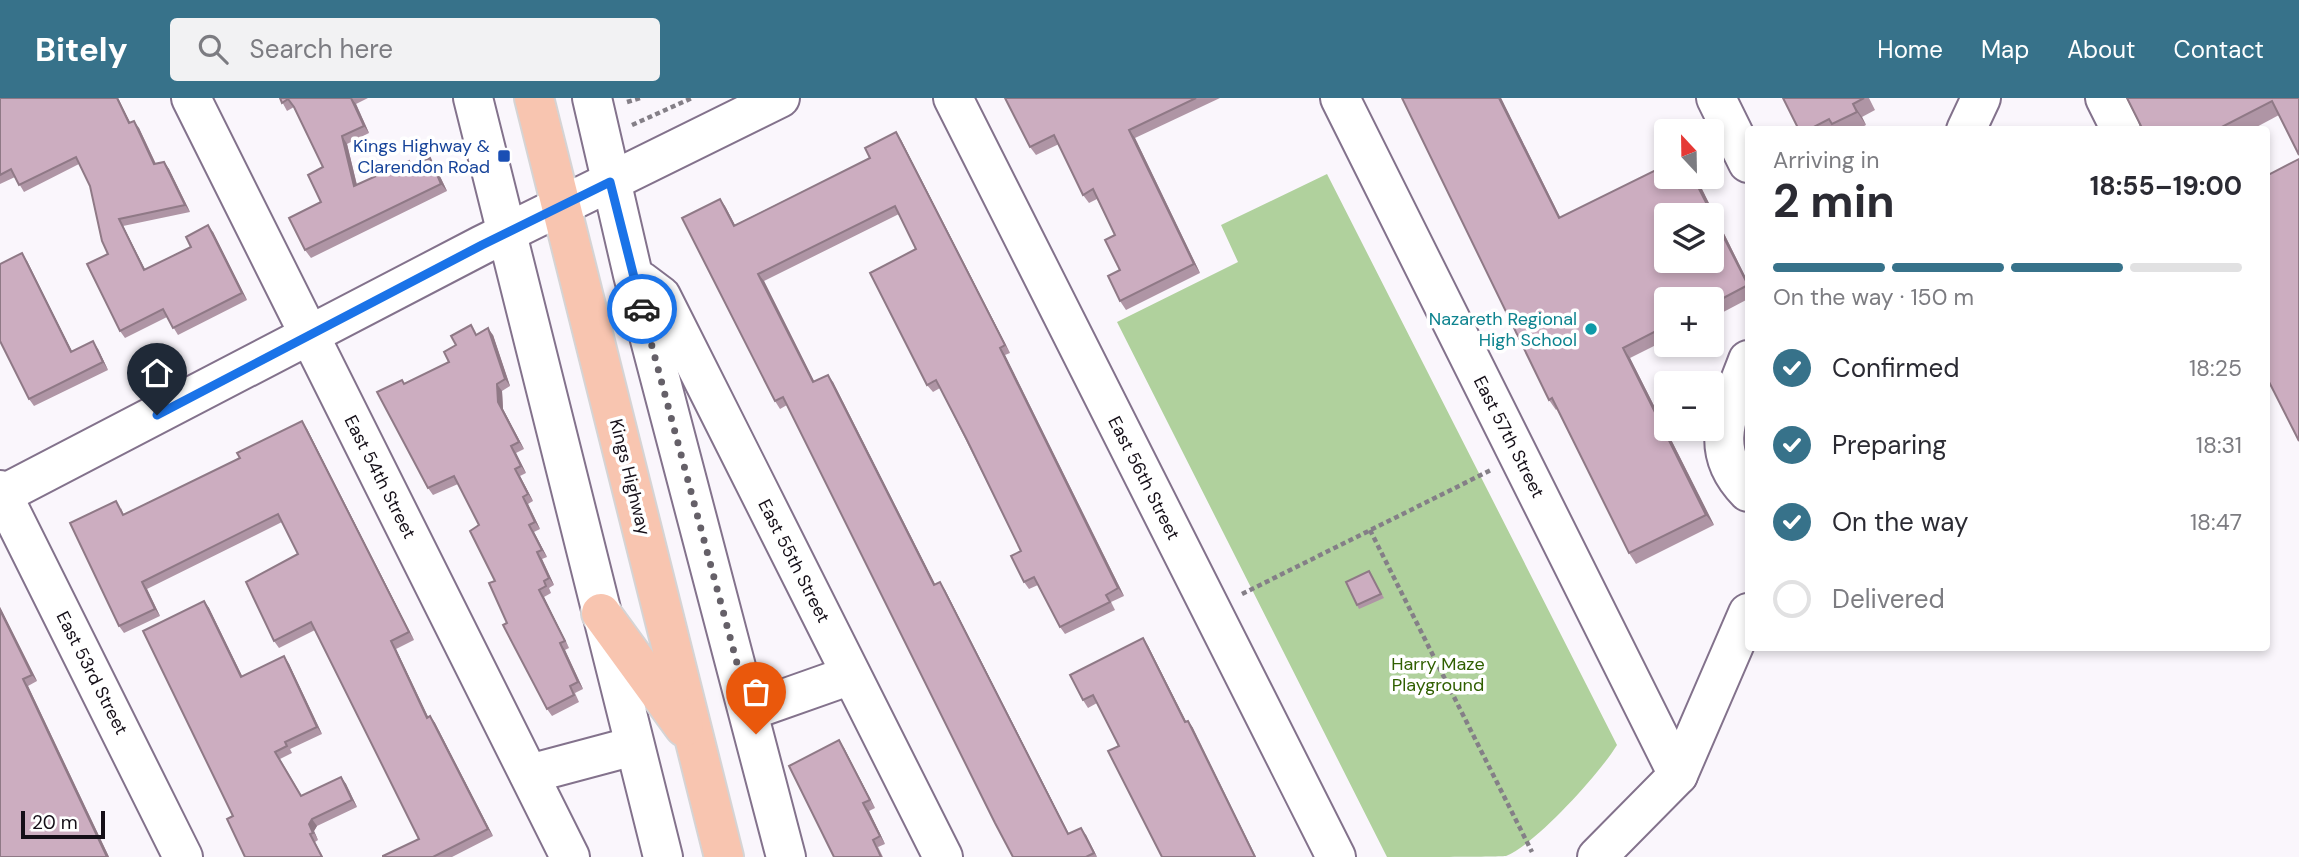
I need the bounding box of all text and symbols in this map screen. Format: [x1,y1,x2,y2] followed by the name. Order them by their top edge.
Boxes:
[170,18,660,81] search box
[35,28,128,71] text: Bitely
[194,30,232,68] icon: search
[250,32,393,66] text: Search here
[1877,34,1943,65] text: Home
[1981,34,2029,65] text: Map
[2067,34,2136,65] text: About
[2174,34,2264,65] text: Contact
[1654,119,1724,189] north arrow
[1654,119,1724,441] map controls
[353,134,490,179] place label: Kings Highway & Clarendon Road
[1773,145,1879,175] text: Arriving in
[496,148,512,164] marker: Kings Highway & Clarendon Road
[2090,169,2242,203] text: 18:55–19:00
[1773,171,1895,231] text: 2 min
[1654,203,1724,273] button: layers
[607,274,677,344] courier
[1773,282,1974,312] text: On the way · 150 m
[1654,287,1724,357] button: +
[623,290,661,328] icon: car
[1429,307,1577,352] place label: Nazareth Regional High School
[1583,321,1599,337] marker: Nazareth Regional High School
[127,343,187,415] pin
[1773,349,1811,387] icon: check
[1832,351,1959,385] text: Confirmed
[2189,353,2242,383] text: 18:25
[138,354,176,392] icon: home
[1654,371,1724,441] button: −
[1468,372,1550,502] street label: East 57th Street
[339,411,421,543] street label: East 54th Street
[1102,412,1186,544] street label: East 56th Street
[604,416,656,538] street label: Kings Highway
[1773,426,1811,464] icon: check
[1832,428,1947,462] text: Preparing
[2196,430,2242,460] text: 18:31
[753,495,835,627] street label: East 55th Street
[1773,503,1811,541] icon: check
[1832,505,1968,539] text: On the way
[2190,507,2242,537] text: 18:47
[1832,582,1945,616] text: Delivered
[51,607,133,739] street label: East 53rd Street
[1391,652,1485,697] park label: Harry Maze Playground
[726,662,786,734] pin
[737,673,775,711] icon: bag
[21,808,105,840] scale bar
[32,810,78,835] text: 20 m

